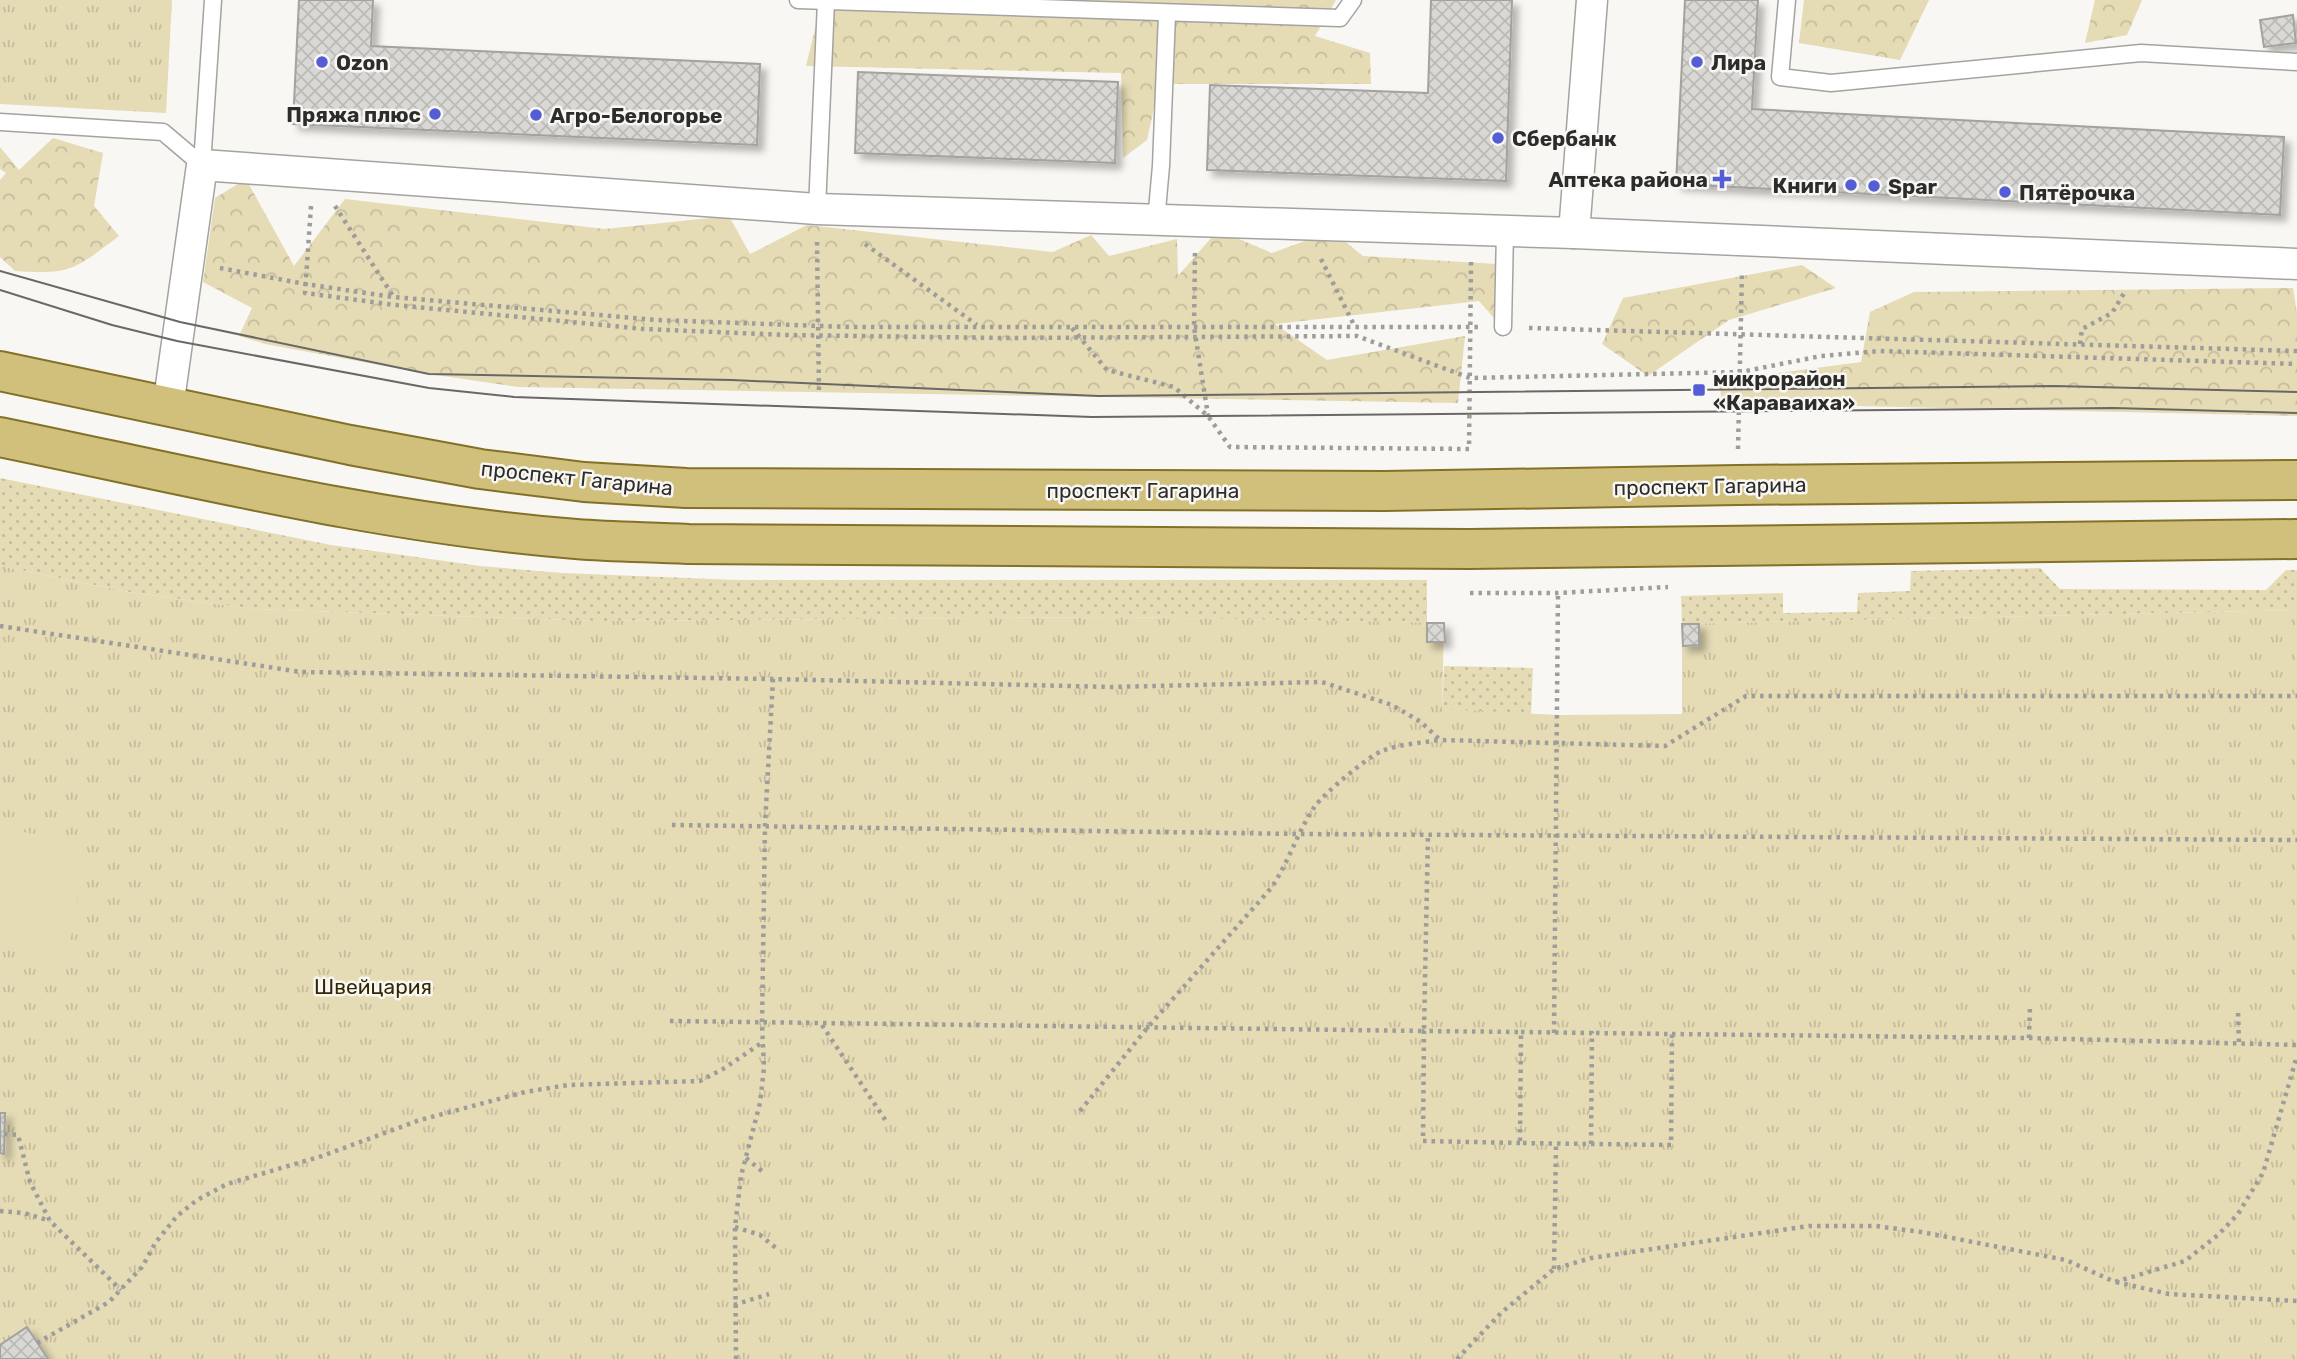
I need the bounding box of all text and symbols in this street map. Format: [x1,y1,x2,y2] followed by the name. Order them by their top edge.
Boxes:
[336,50,389,75] place label: Ozon
[1711,50,1766,75] place label: Лира
[314,54,330,70] marker: Ozon
[1689,54,1705,70] marker: Лира
[286,102,421,127] place label: Пряжа плюс
[550,103,723,128] place label: Агро-Белогорье
[427,106,443,122] marker: Пряжа плюс
[528,107,544,123] marker: Агро-Белогорье
[1512,126,1617,151] place label: Сбербанк
[1490,130,1506,146] marker: Сбербанк
[1549,167,1708,192] place label: Аптека района
[1714,171,1730,187] marker: Аптека района
[1772,173,1837,198] place label: Книги
[1888,174,1938,199] place label: Spar
[1843,177,1859,193] marker: Книги
[1866,178,1882,194] marker: Spar
[2019,180,2135,205] place label: Пятёрочка
[1997,184,2013,200] marker: Пятёрочка
[1713,366,1855,415] place label: микрорайон «Караваиха»
[1691,382,1707,398] marker: микрорайон «Караваиха»
[480,455,674,501] street label: проспект Гагарина
[1613,472,1807,500] street label: проспект Гагарина
[1047,478,1239,503] street label: проспект Гагарина
[314,974,432,999] park label: Швейцария

